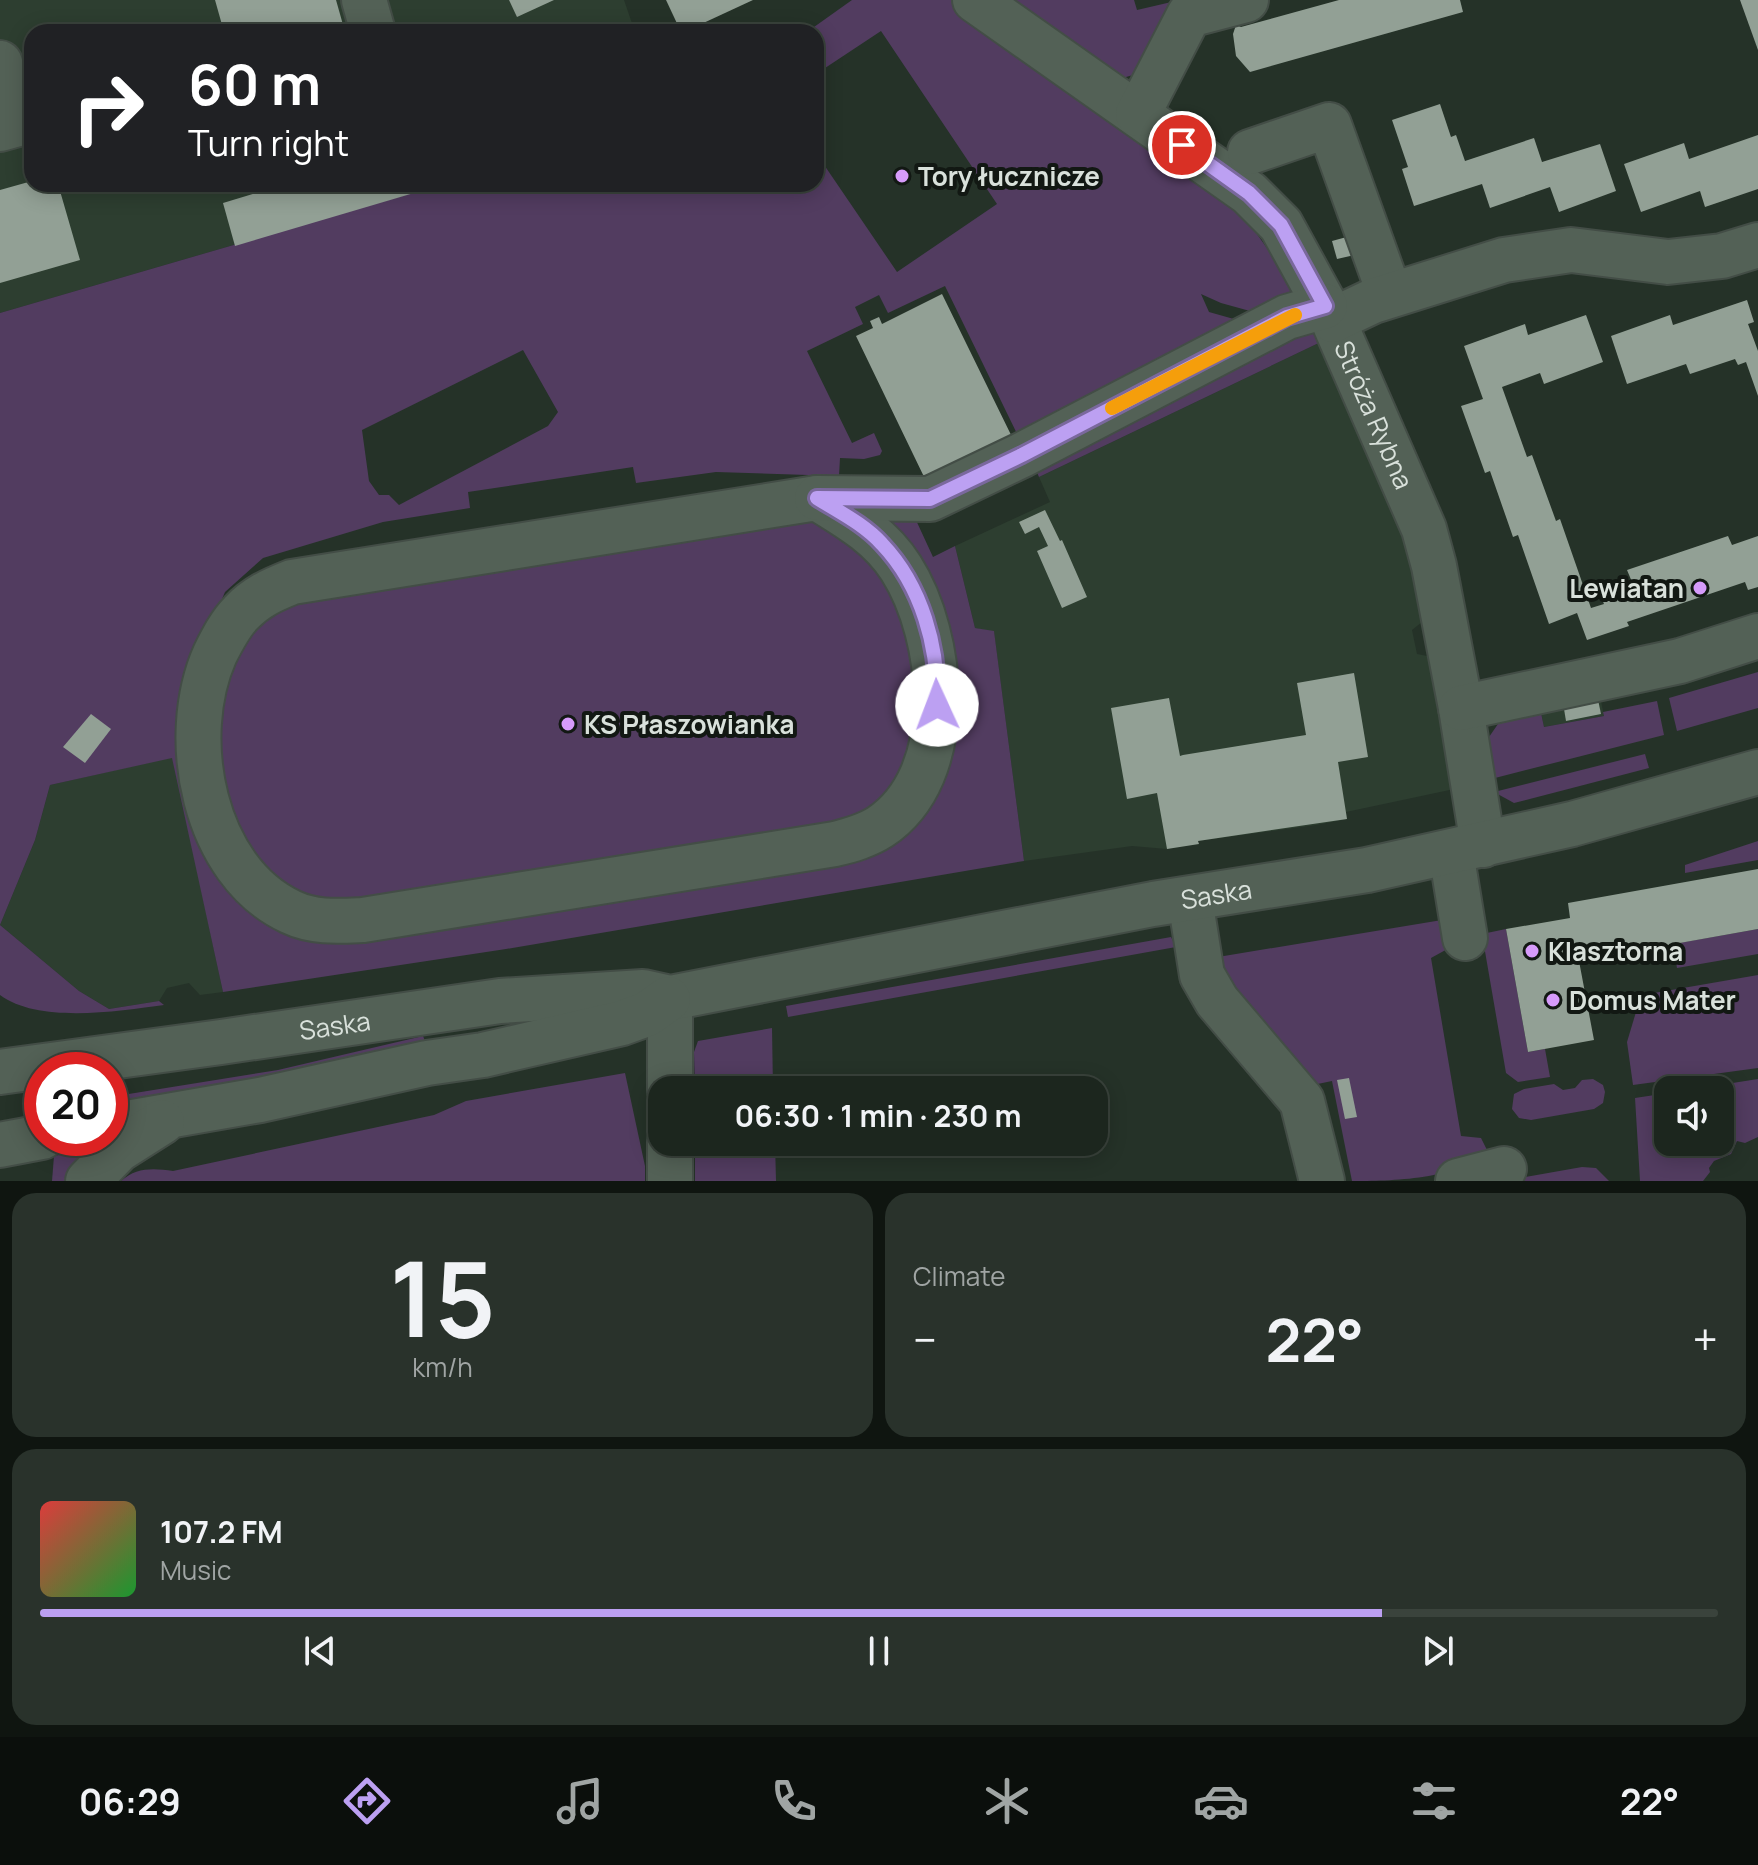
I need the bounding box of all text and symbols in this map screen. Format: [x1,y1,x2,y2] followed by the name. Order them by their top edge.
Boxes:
[188,45,321,122] text: 60 m
[56,56,160,160] icon: right
[1148,111,1216,179] pin
[188,118,349,167] text: Turn right
[1160,123,1204,167] icon: arrive
[918,158,1100,194] place label: Tory łucznicze
[893,167,911,185] marker: Tory łucznicze
[1326,335,1422,495] street label: Stróża Rybna
[1569,570,1684,606] place label: Lewiatan
[1691,579,1709,597] marker: Lewiatan
[895,663,979,747] position arrow
[584,706,794,742] place label: KS Płaszowianka
[559,715,577,733] marker: KS Płaszowianka
[1178,871,1254,917] street label: Saska
[1548,933,1683,969] place label: Klasztorna
[1523,942,1541,960] marker: Klasztorna
[1569,982,1736,1018] place label: Domus Mater
[1544,991,1562,1009] marker: Domus Mater
[297,1002,373,1048] street label: Saska
[24,1052,128,1156] speed limit sign: 20
[1654,1076,1734,1156] map controls
[1654,1076,1734,1156] button: sound
[734,1095,1022,1136] text: 06:30 · 1 min · 230 m
[389,1226,496,1368] text: 15
[913,1258,1005,1294] text: Climate
[1265,1298,1364,1380] text: 22°
[913,1309,937,1369] text: −
[1693,1309,1718,1369] text: +
[412,1349,473,1385] text: km/h
[160,1511,283,1552] text: 107.2 FM
[160,1552,231,1588] text: Music
[298,1629,342,1673] icon: previous
[857,1629,901,1673] icon: pause
[1416,1629,1460,1673] icon: next
[339,1773,395,1829] icon: directions
[552,1773,608,1829] icon: music
[766,1773,822,1829] icon: phone
[979,1773,1035,1829] icon: climate
[1193,1773,1249,1829] icon: car
[1406,1773,1462,1829] icon: filters
[79,1777,181,1826] text: 06:29
[1620,1777,1679,1826] text: 22°

